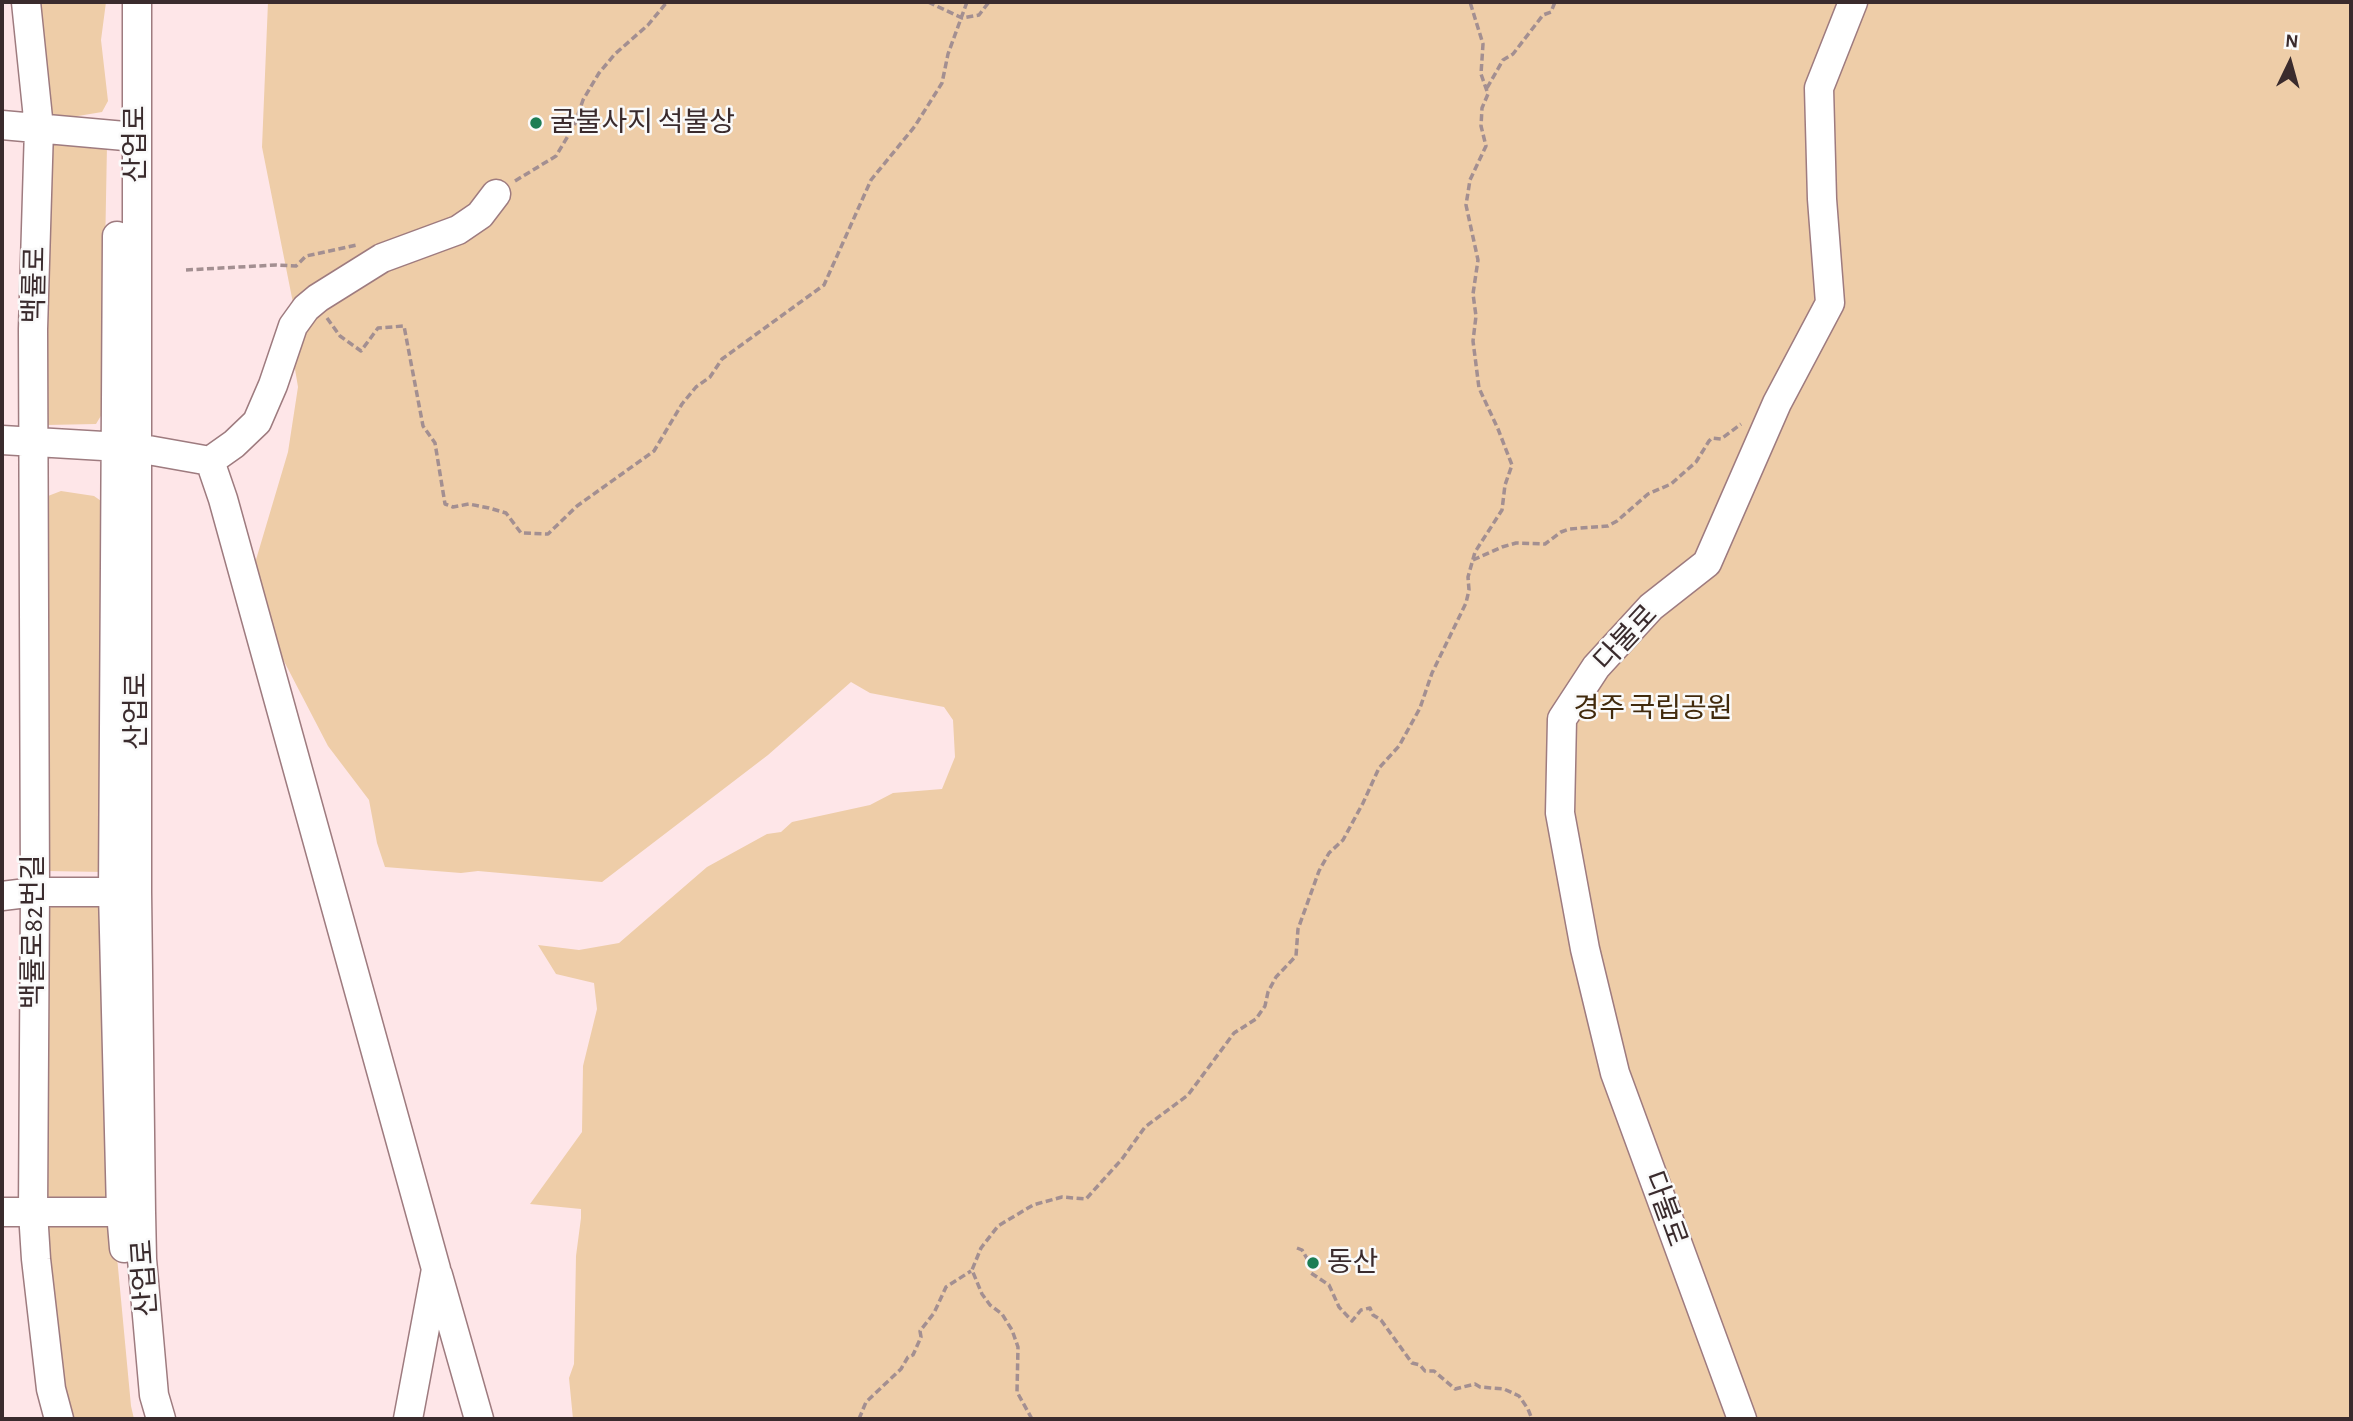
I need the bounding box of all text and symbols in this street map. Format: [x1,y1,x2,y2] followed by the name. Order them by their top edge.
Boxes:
[2255,28,2325,98] north arrow
[2284,32,2299,52] text: N
[119,105,153,183] street label: 산업로
[550,106,735,140] place label: 굴불사지 석불상
[528,115,544,131] marker: 굴불사지 석불상
[18,246,52,324] street label: 백률로
[1587,598,1665,678] street label: 다불로
[120,672,154,750] street label: 산업로
[1573,692,1733,726] park label: 경주 국립공원
[17,855,51,1009] street label: 백률로82번길
[1636,1167,1694,1251] street label: 다불로
[126,1238,164,1318] street label: 산업로
[1327,1246,1379,1280] place label: 동산
[1305,1255,1321,1271] marker: 동산

